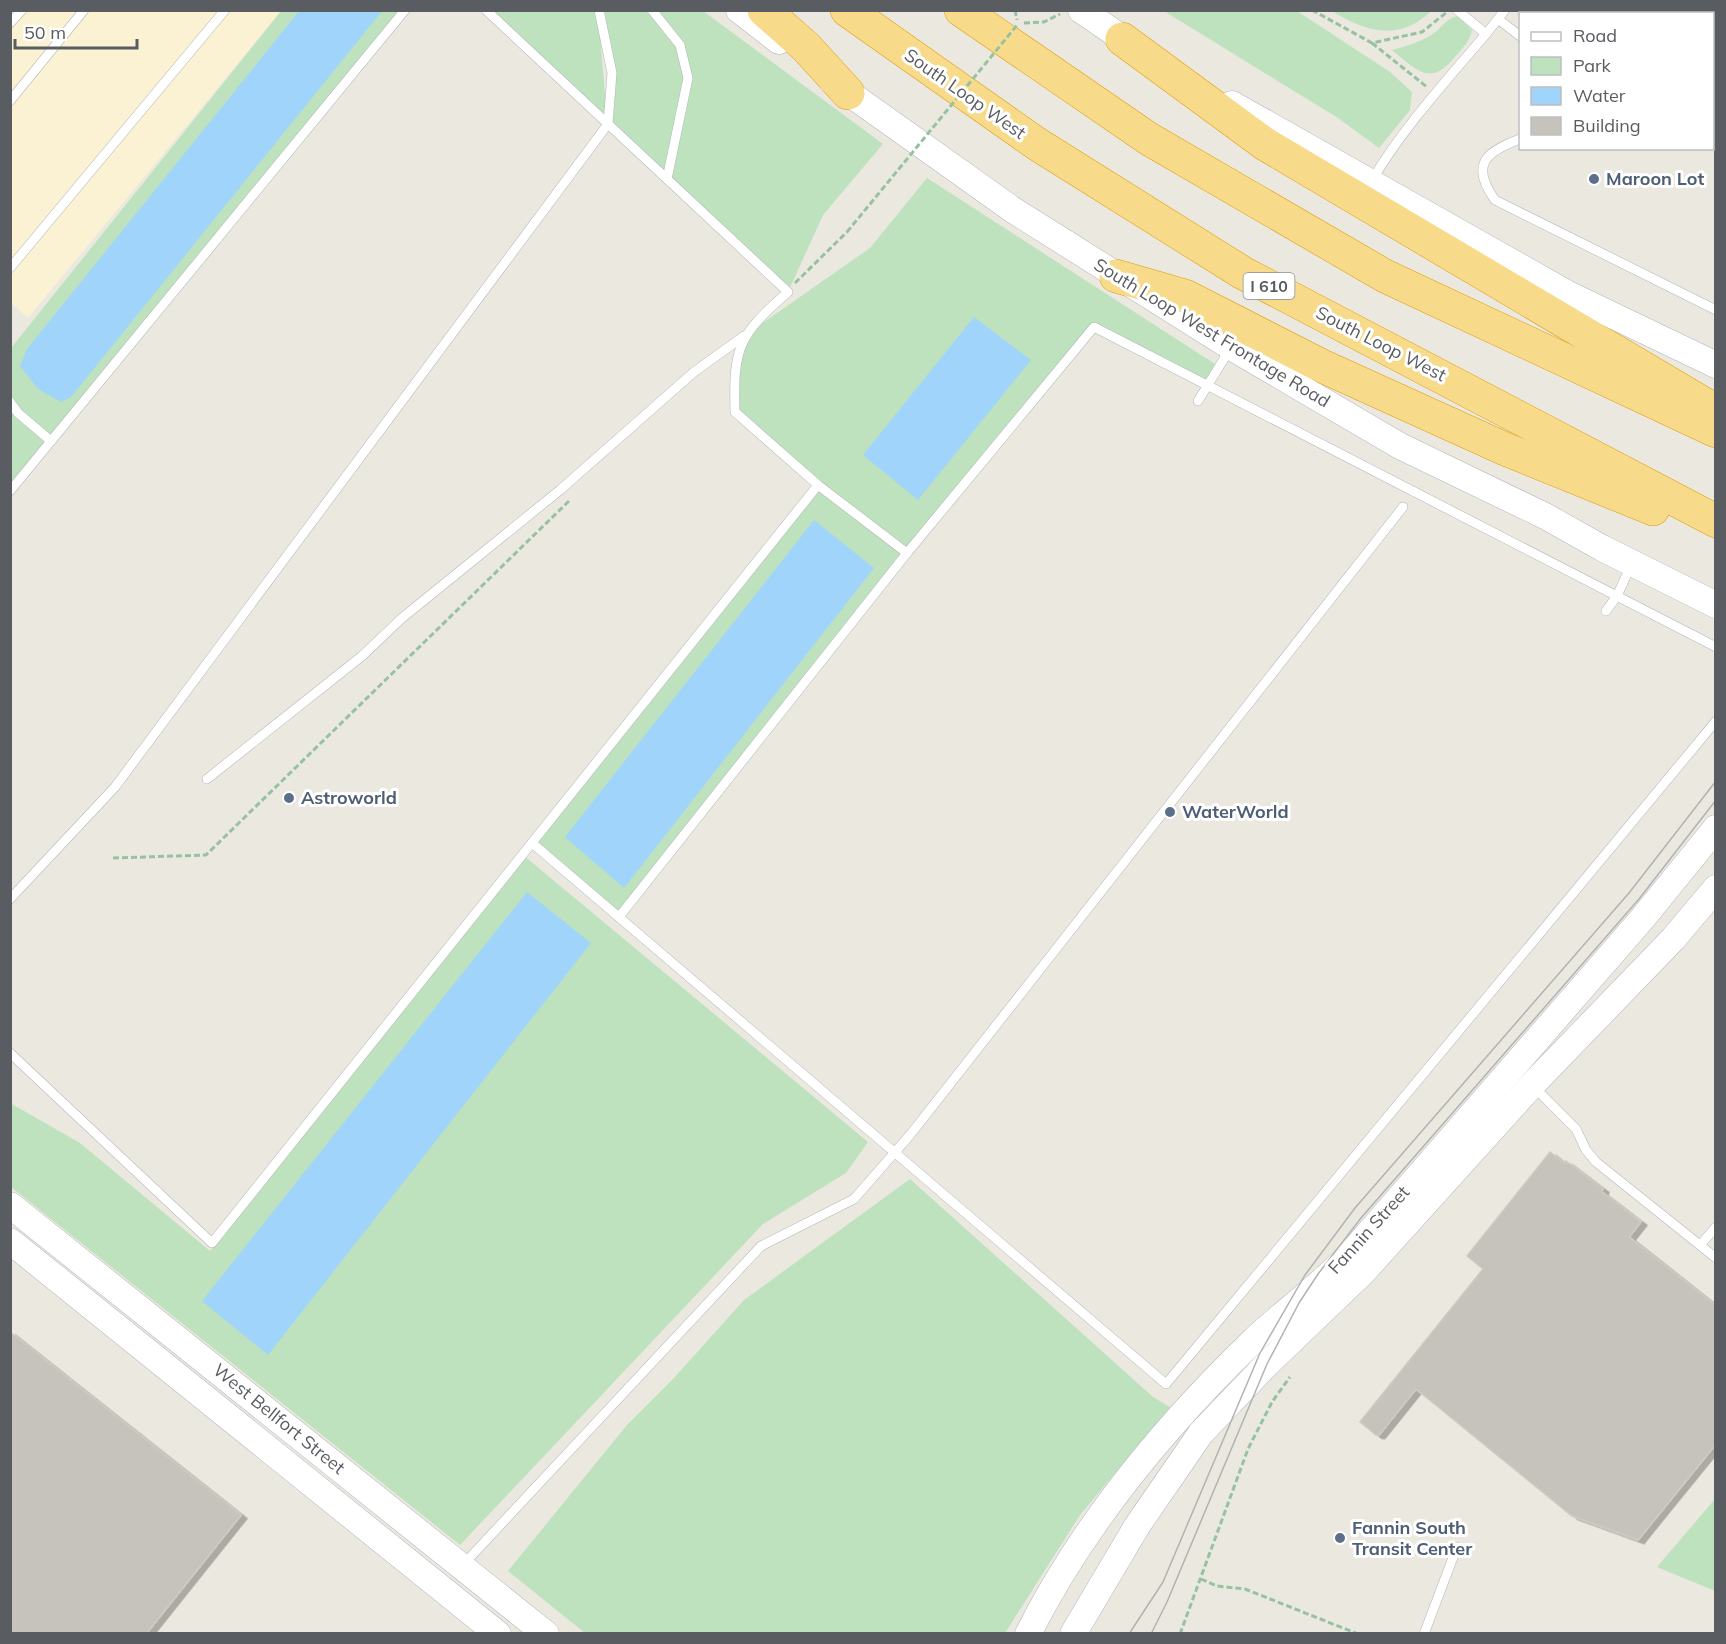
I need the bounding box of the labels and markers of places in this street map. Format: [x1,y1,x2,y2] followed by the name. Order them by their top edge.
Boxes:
[1606,167,1704,190] place label: Maroon Lot
[1587,172,1601,186] marker: Maroon Lot
[301,786,397,809] place label: Astroworld
[282,791,296,805] marker: Astroworld
[1182,800,1289,823] place label: WaterWorld
[1163,805,1177,819] marker: WaterWorld
[1352,1516,1473,1560] place label: Fannin South Transit Center
[1333,1531,1347,1545] marker: Fannin South Transit Center

